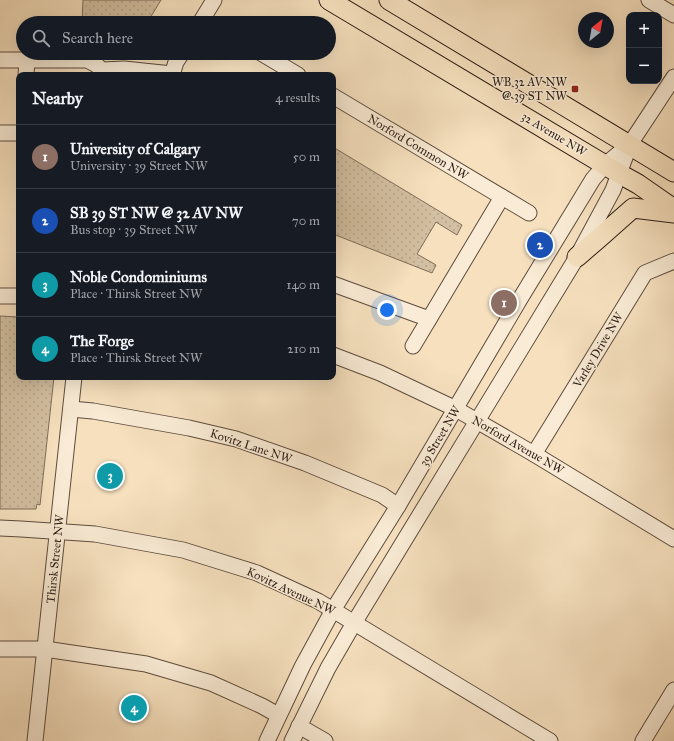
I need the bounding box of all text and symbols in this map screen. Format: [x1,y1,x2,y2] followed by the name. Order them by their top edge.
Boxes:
[578,12,614,48] north arrow
[626,12,662,84] map controls
[626,12,662,48] button: +
[16,16,336,60] search box
[30,27,52,49] icon: search
[62,29,133,47] text: Search here
[626,48,662,84] button: −
[492,75,568,103] place label: WB 32 AV NW @ 39 ST NW
[570,84,580,94] marker: WB 32 AV NW @ 39 ST NW
[32,88,83,109] text: Nearby
[275,90,320,106] text: 4 results
[519,109,590,159] street label: 32 Avenue NW
[365,111,471,183] street label: Norford Common NW
[70,140,200,158] text: University of Calgary
[42,149,48,165] text: 1
[293,149,320,165] text: 50 m
[70,158,208,174] text: University · 39 Street NW
[70,204,242,222] text: SB 39 ST NW @ 32 AV NW
[42,213,48,229] text: 2
[292,213,320,229] text: 70 m
[70,222,197,238] text: Bus stop · 39 Street NW
[527,230,553,260] pin: 2
[70,268,207,286] text: Noble Condominiums
[42,277,48,293] text: 3
[286,277,320,293] text: 140 m
[70,286,202,302] text: Place · Thirsk Street NW
[491,288,517,318] pin: 1
[377,300,397,320] your location
[570,309,626,391] street label: Varley Drive NW
[70,332,134,350] text: The Forge
[41,341,49,357] text: 4
[287,341,320,357] text: 210 m
[70,350,202,366] text: Place · Thirsk Street NW
[417,403,464,469] street label: 39 Street NW
[470,413,567,477] street label: Norford Avenue NW
[208,426,294,466] street label: Kovitz Lane NW
[97,461,123,491] pin: 3
[43,513,67,604] street label: Thirsk Street NW
[245,564,338,618] street label: Kovitz Avenue NW
[121,693,147,723] pin: 4

